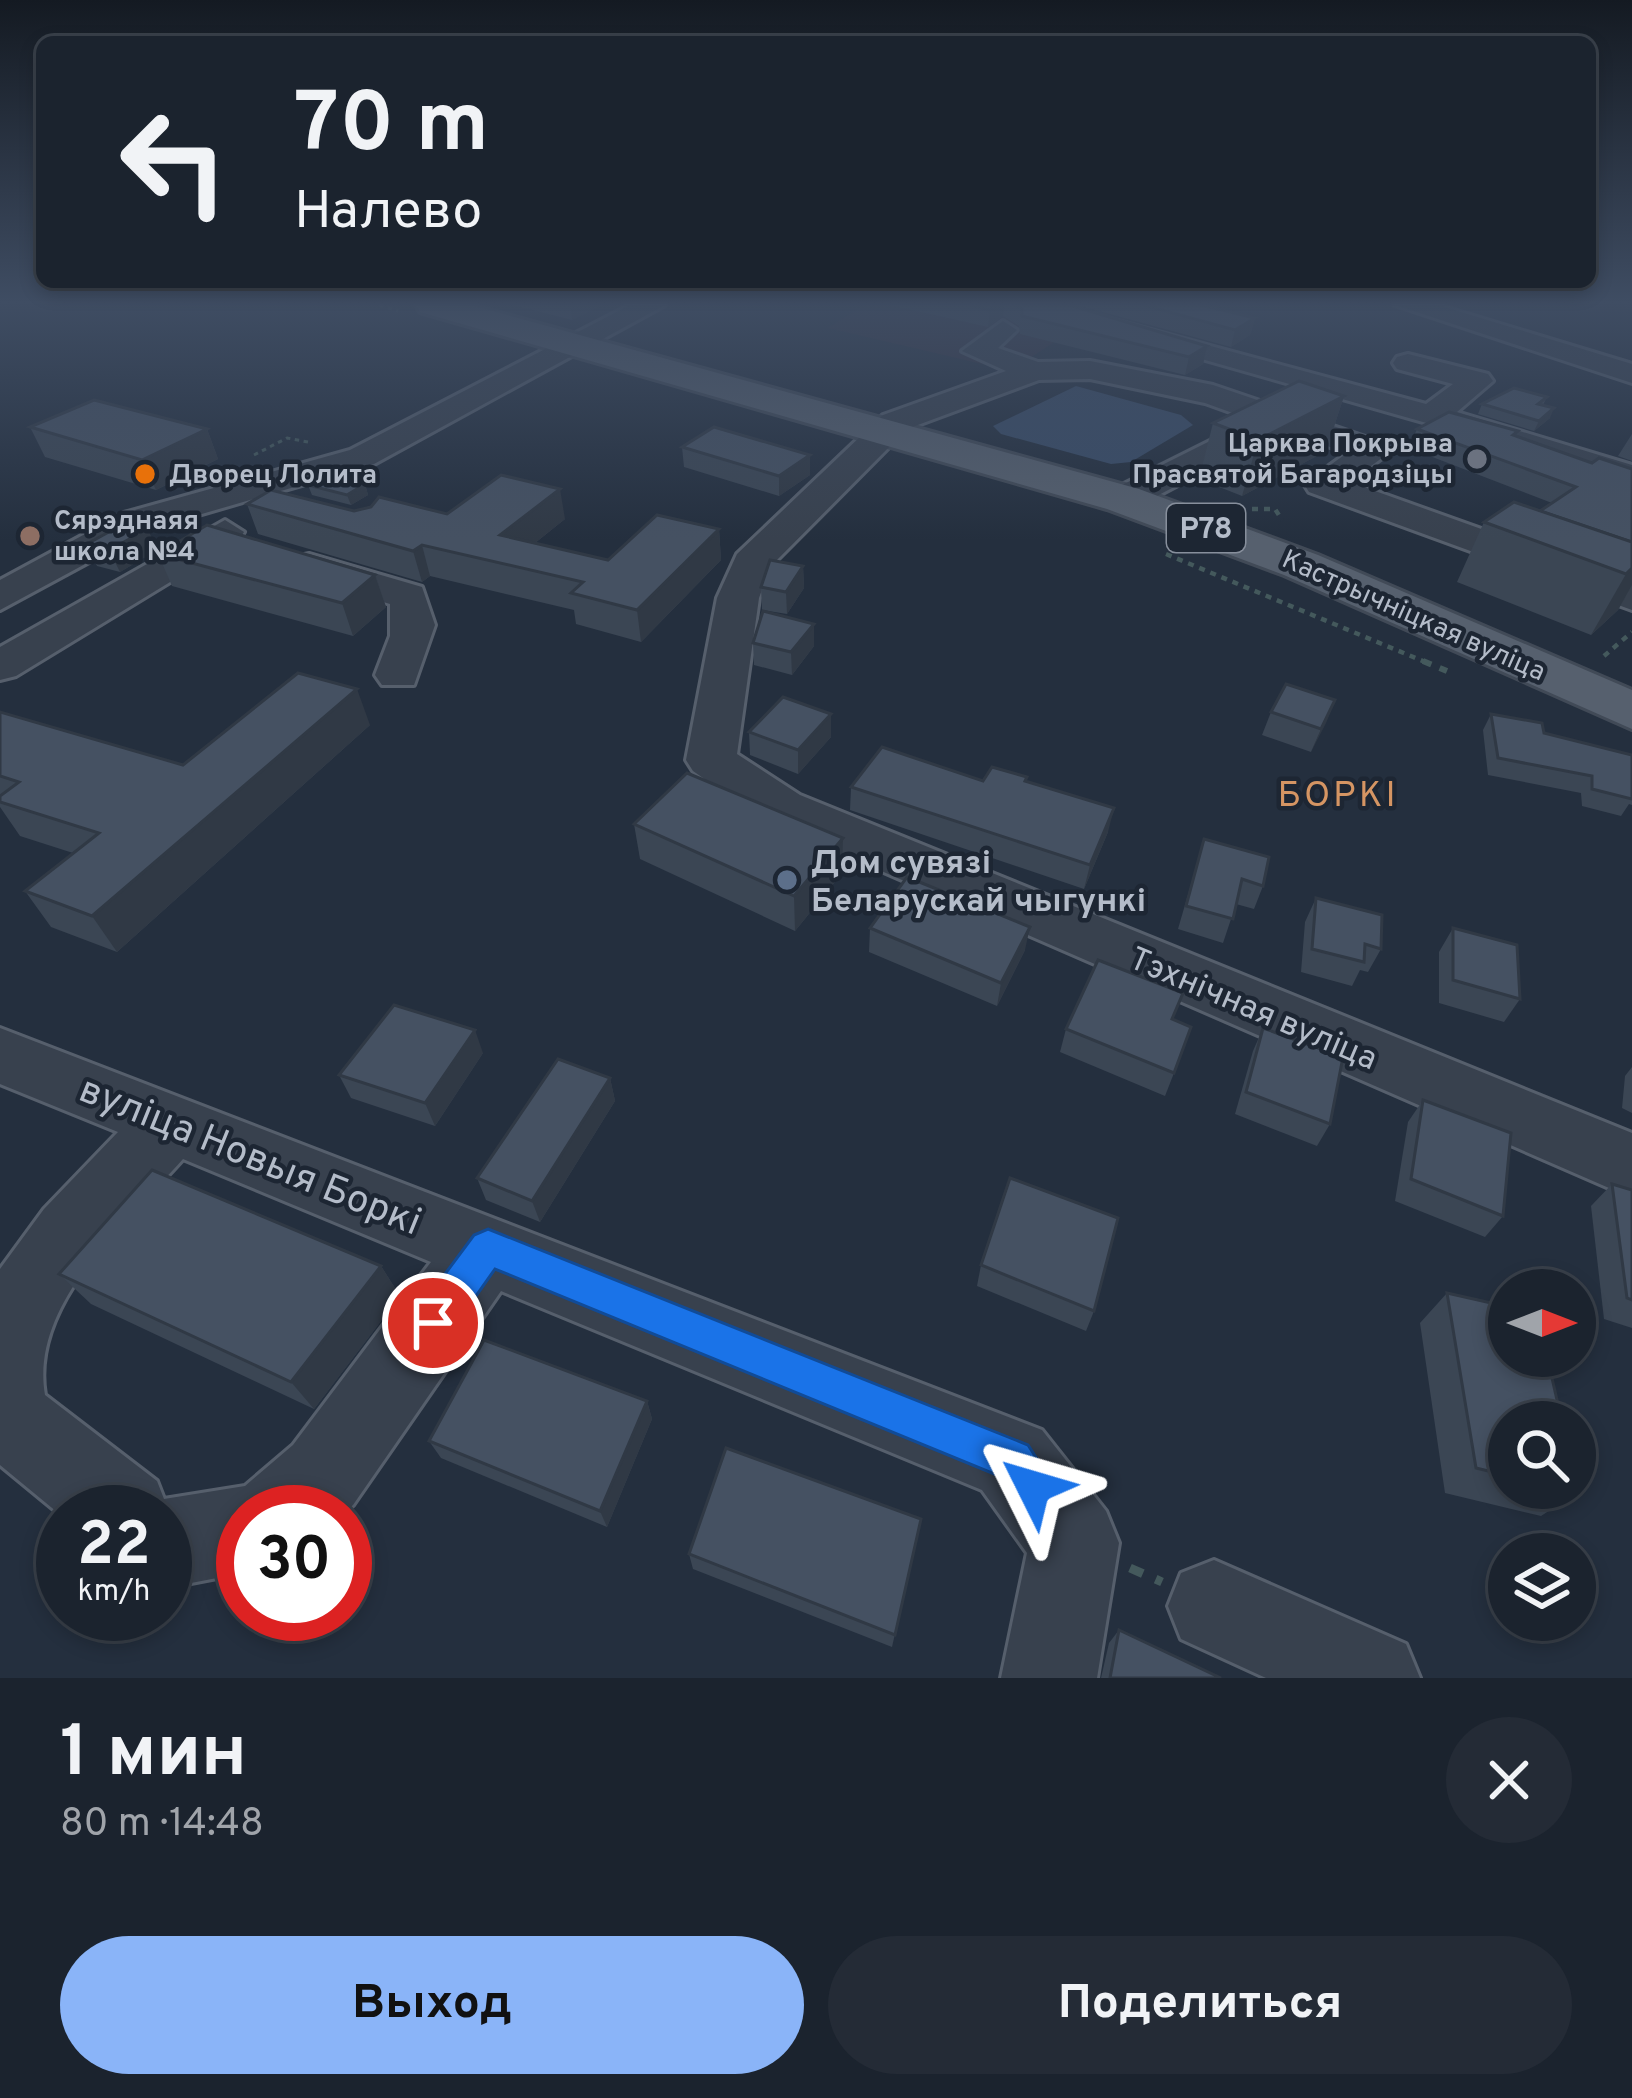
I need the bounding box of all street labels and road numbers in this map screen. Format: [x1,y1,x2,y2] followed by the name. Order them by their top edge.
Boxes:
[1167,504,1245,552] road number: Р78
[1276,543,1550,690] street label: Кастрычніцкая вуліца
[1122,939,1383,1082] street label: Тэхнічная вуліца
[71,1067,427,1249] street label: вуліца Новыя Боркі

